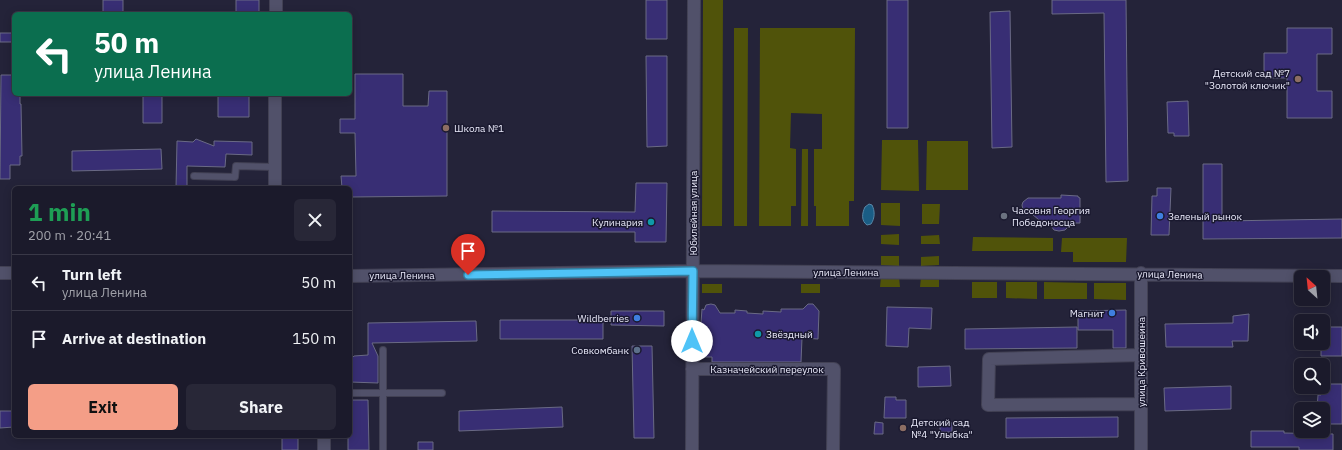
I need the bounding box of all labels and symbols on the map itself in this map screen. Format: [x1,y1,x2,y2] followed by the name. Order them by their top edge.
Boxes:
[1205,67,1290,92] place label: Детский сад №7 "Золотой ключик"
[1293,74,1303,84] marker: Детский сад №7 "Золотой ключик"
[454,122,504,135] place label: Школа №1
[441,123,451,133] marker: Школа №1
[687,170,700,255] street label: Юбилейная улица
[1012,204,1090,229] place label: Часовня Георгия Победоносца
[1168,210,1242,223] place label: Зеленый рынок
[999,211,1009,221] marker: Часовня Георгия Победоносца
[1155,211,1165,221] marker: Зеленый рынок
[592,216,643,229] place label: Кулинария
[646,217,656,227] marker: Кулинария
[451,234,485,275] pin
[813,266,879,279] street label: улица Ленина
[1137,267,1203,282] street label: улица Ленина
[369,269,435,282] street label: улица Ленина
[1294,270,1330,306] north arrow
[1070,307,1104,320] place label: Магнит
[1107,308,1117,318] marker: Магнит
[578,312,629,325] place label: Wildberries
[632,313,642,323] marker: Wildberries
[1135,316,1148,407] street label: улица Кривошеина
[671,320,713,362] position arrow
[766,328,813,341] place label: Звёздный
[753,329,763,339] marker: Звёздный
[571,344,629,357] place label: Совкомбанк
[632,345,642,355] marker: Совкомбанк
[710,363,824,376] street label: Казначейский переулок
[911,416,973,441] place label: Детский сад №4 "Улыбка"
[898,423,908,433] marker: Детский сад №4 "Улыбка"

